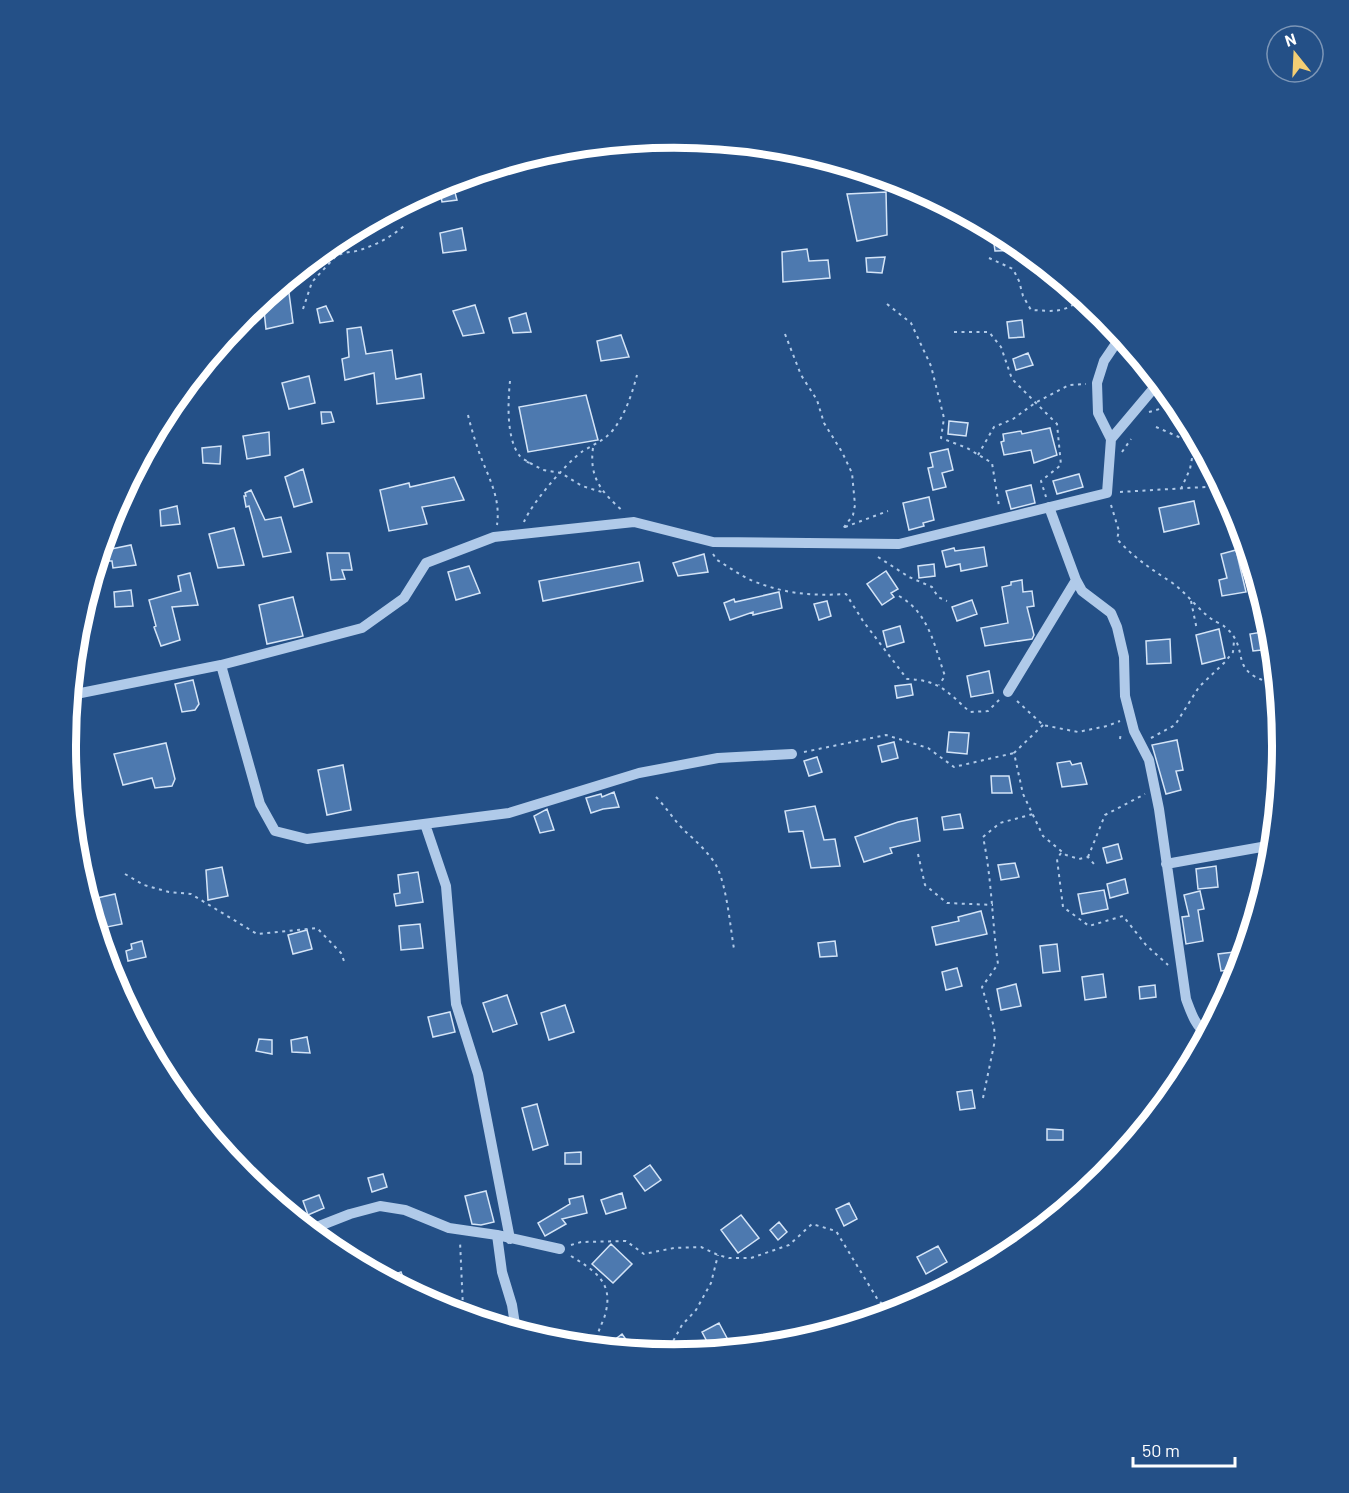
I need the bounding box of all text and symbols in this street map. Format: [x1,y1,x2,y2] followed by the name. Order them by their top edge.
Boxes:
[1265,24,1325,84] north arrow
[1282,29,1298,50] text: N
[1133,1430,1235,1468] scale bar
[1142,1439,1180,1461] text: 50 m

